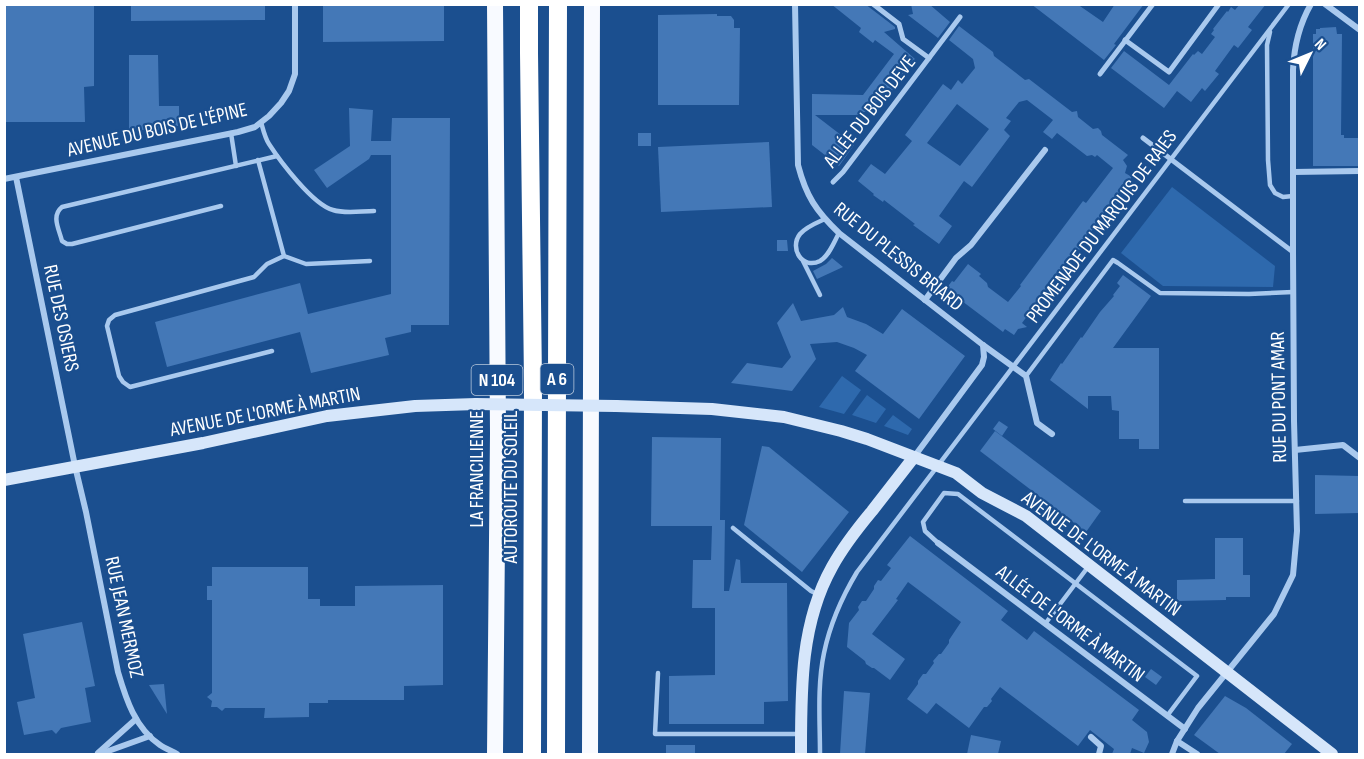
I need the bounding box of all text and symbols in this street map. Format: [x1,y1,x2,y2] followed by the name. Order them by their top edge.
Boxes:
[1280,24,1340,84] north arrow
[1310,35,1330,54] text: N
[818,51,921,173] street label: ALLÉE DU BOIS DEVE
[64,98,250,163] street label: AVENUE DU BOIS DE L'ÉPINE
[1021,125,1182,328] street label: PROMENADE DU MARQUIS DE RAIES
[829,197,968,316] street label: RUE DU PLESSIS BRIARD
[38,263,84,374] street label: RUE DES OSIERS
[1266,331,1292,463] street label: RUE DU PONT AMAR
[540,364,574,394] road number: A 6
[472,365,522,395] road number: N 104
[167,382,362,442] street label: AVENUE DE L'ORME À MARTIN
[465,410,489,528] street label: LA FRANCILIENNE
[499,410,523,564] street label: AUTOROUTE DU SOLEIL
[1016,485,1186,622] street label: AVENUE DE L'ORME À MARTIN
[99,554,149,680] street label: RUE JEAN MERMOZ
[991,560,1149,687] street label: ALLÉE DE L'ORME À MARTIN

